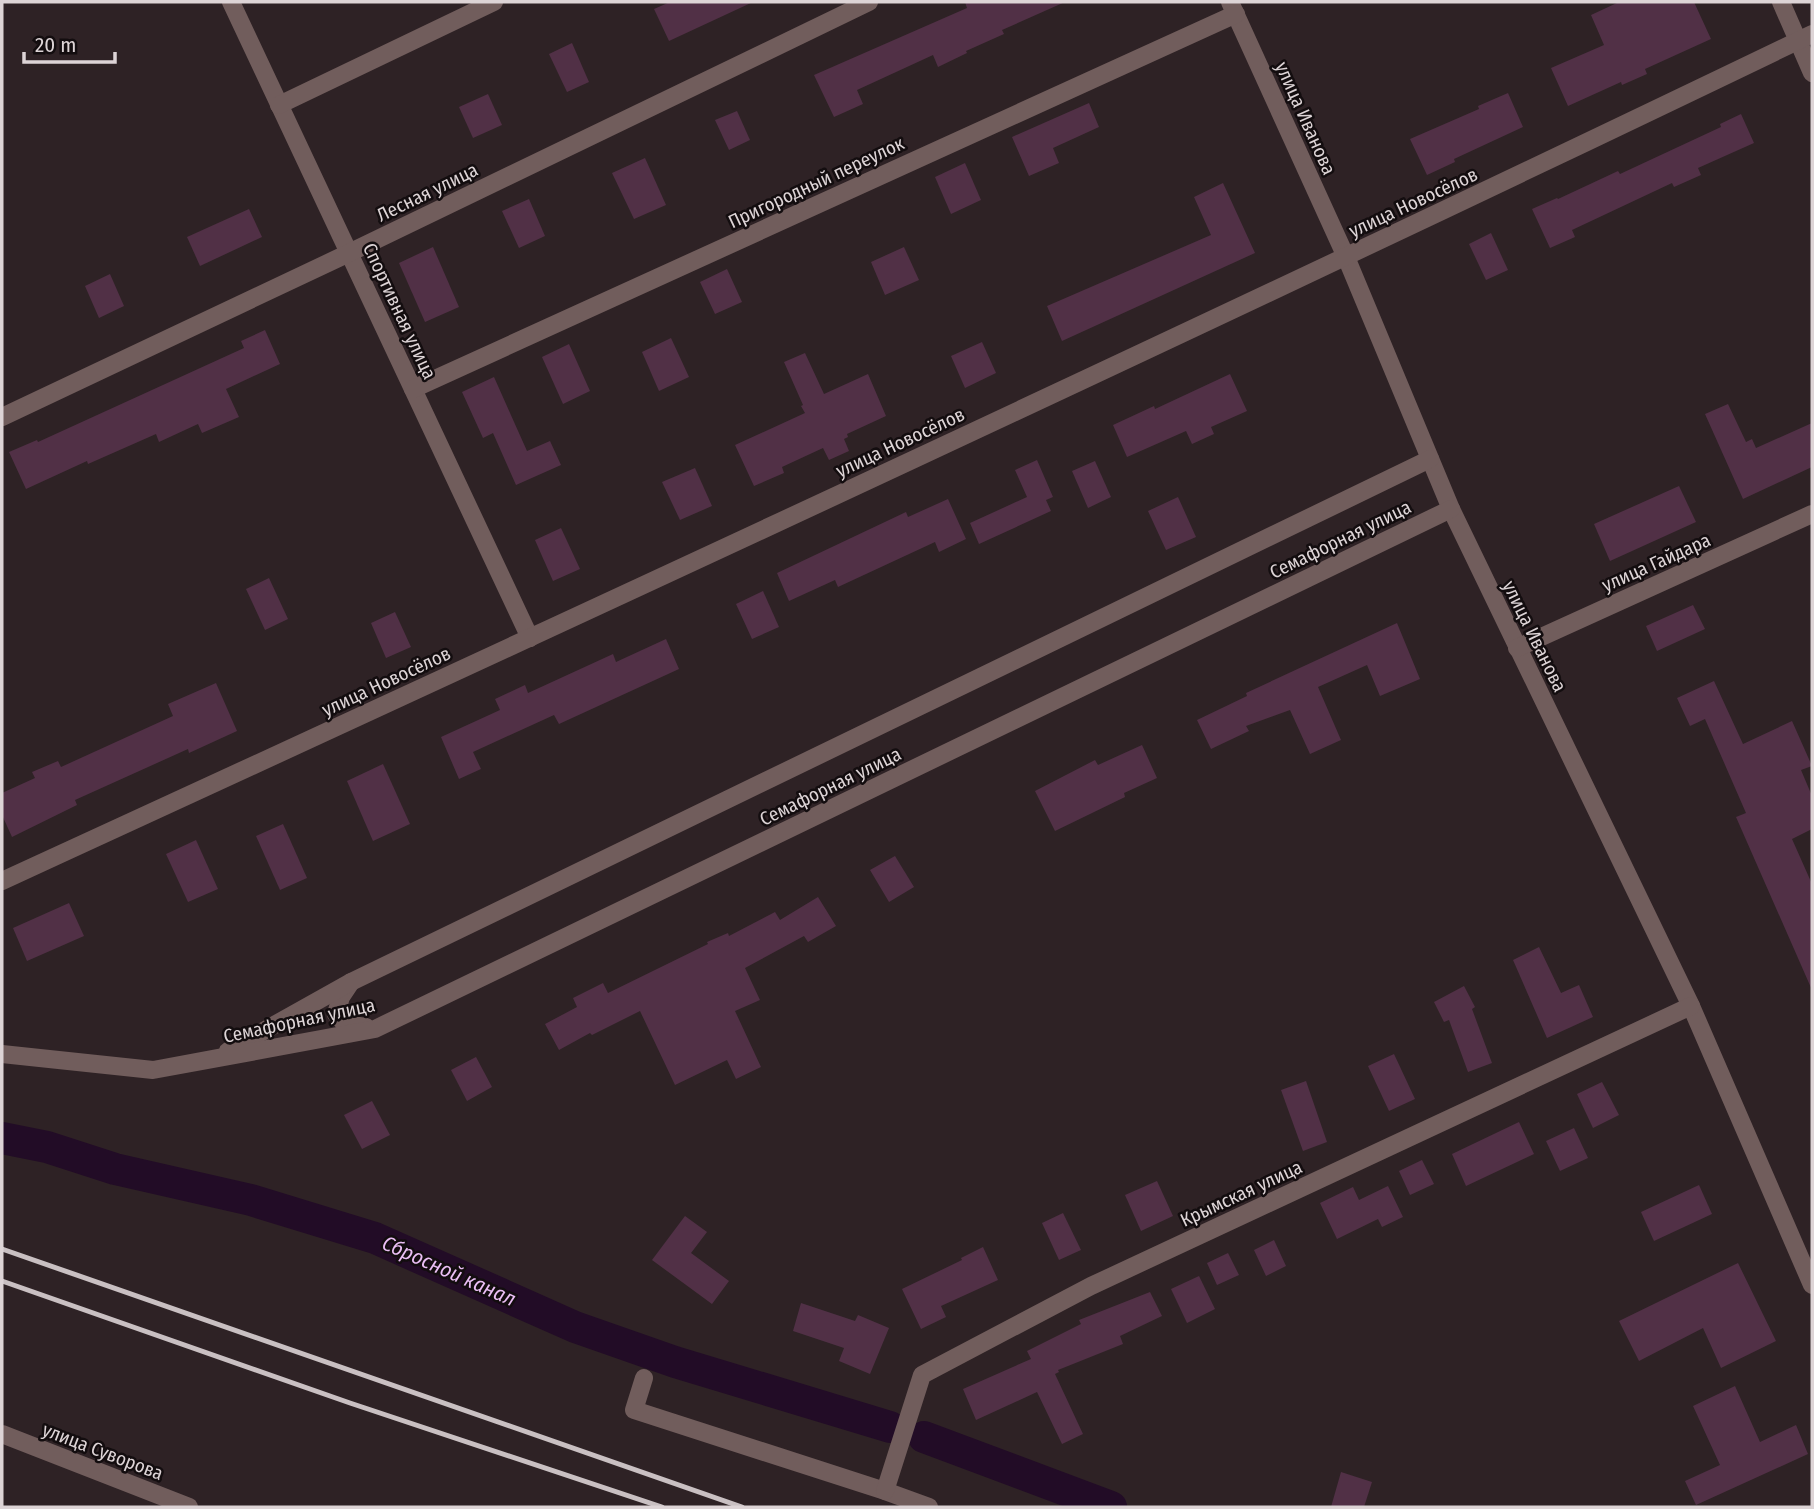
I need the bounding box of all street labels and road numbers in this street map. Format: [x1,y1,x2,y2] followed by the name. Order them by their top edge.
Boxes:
[1270,58,1341,178] street label: улица Иванова
[725,132,908,233] street label: Пригородный переулок
[373,158,482,227] street label: Лесная улица
[1345,163,1481,242] street label: улица Новосёлов
[358,240,441,383] street label: Спортивная улица
[832,403,968,482] street label: улица Новосёлов
[1266,495,1415,584] street label: Семафорная улица
[1598,528,1714,597] street label: улица Гайдара
[1498,577,1571,696] street label: улица Иванова
[318,642,454,721] street label: улица Новосёлов
[756,742,905,831] street label: Семафорная улица
[221,993,377,1048] street label: Семафорная улица
[1177,1155,1306,1232] street label: Крымская улица
[39,1418,166,1485] street label: улица Суворова

